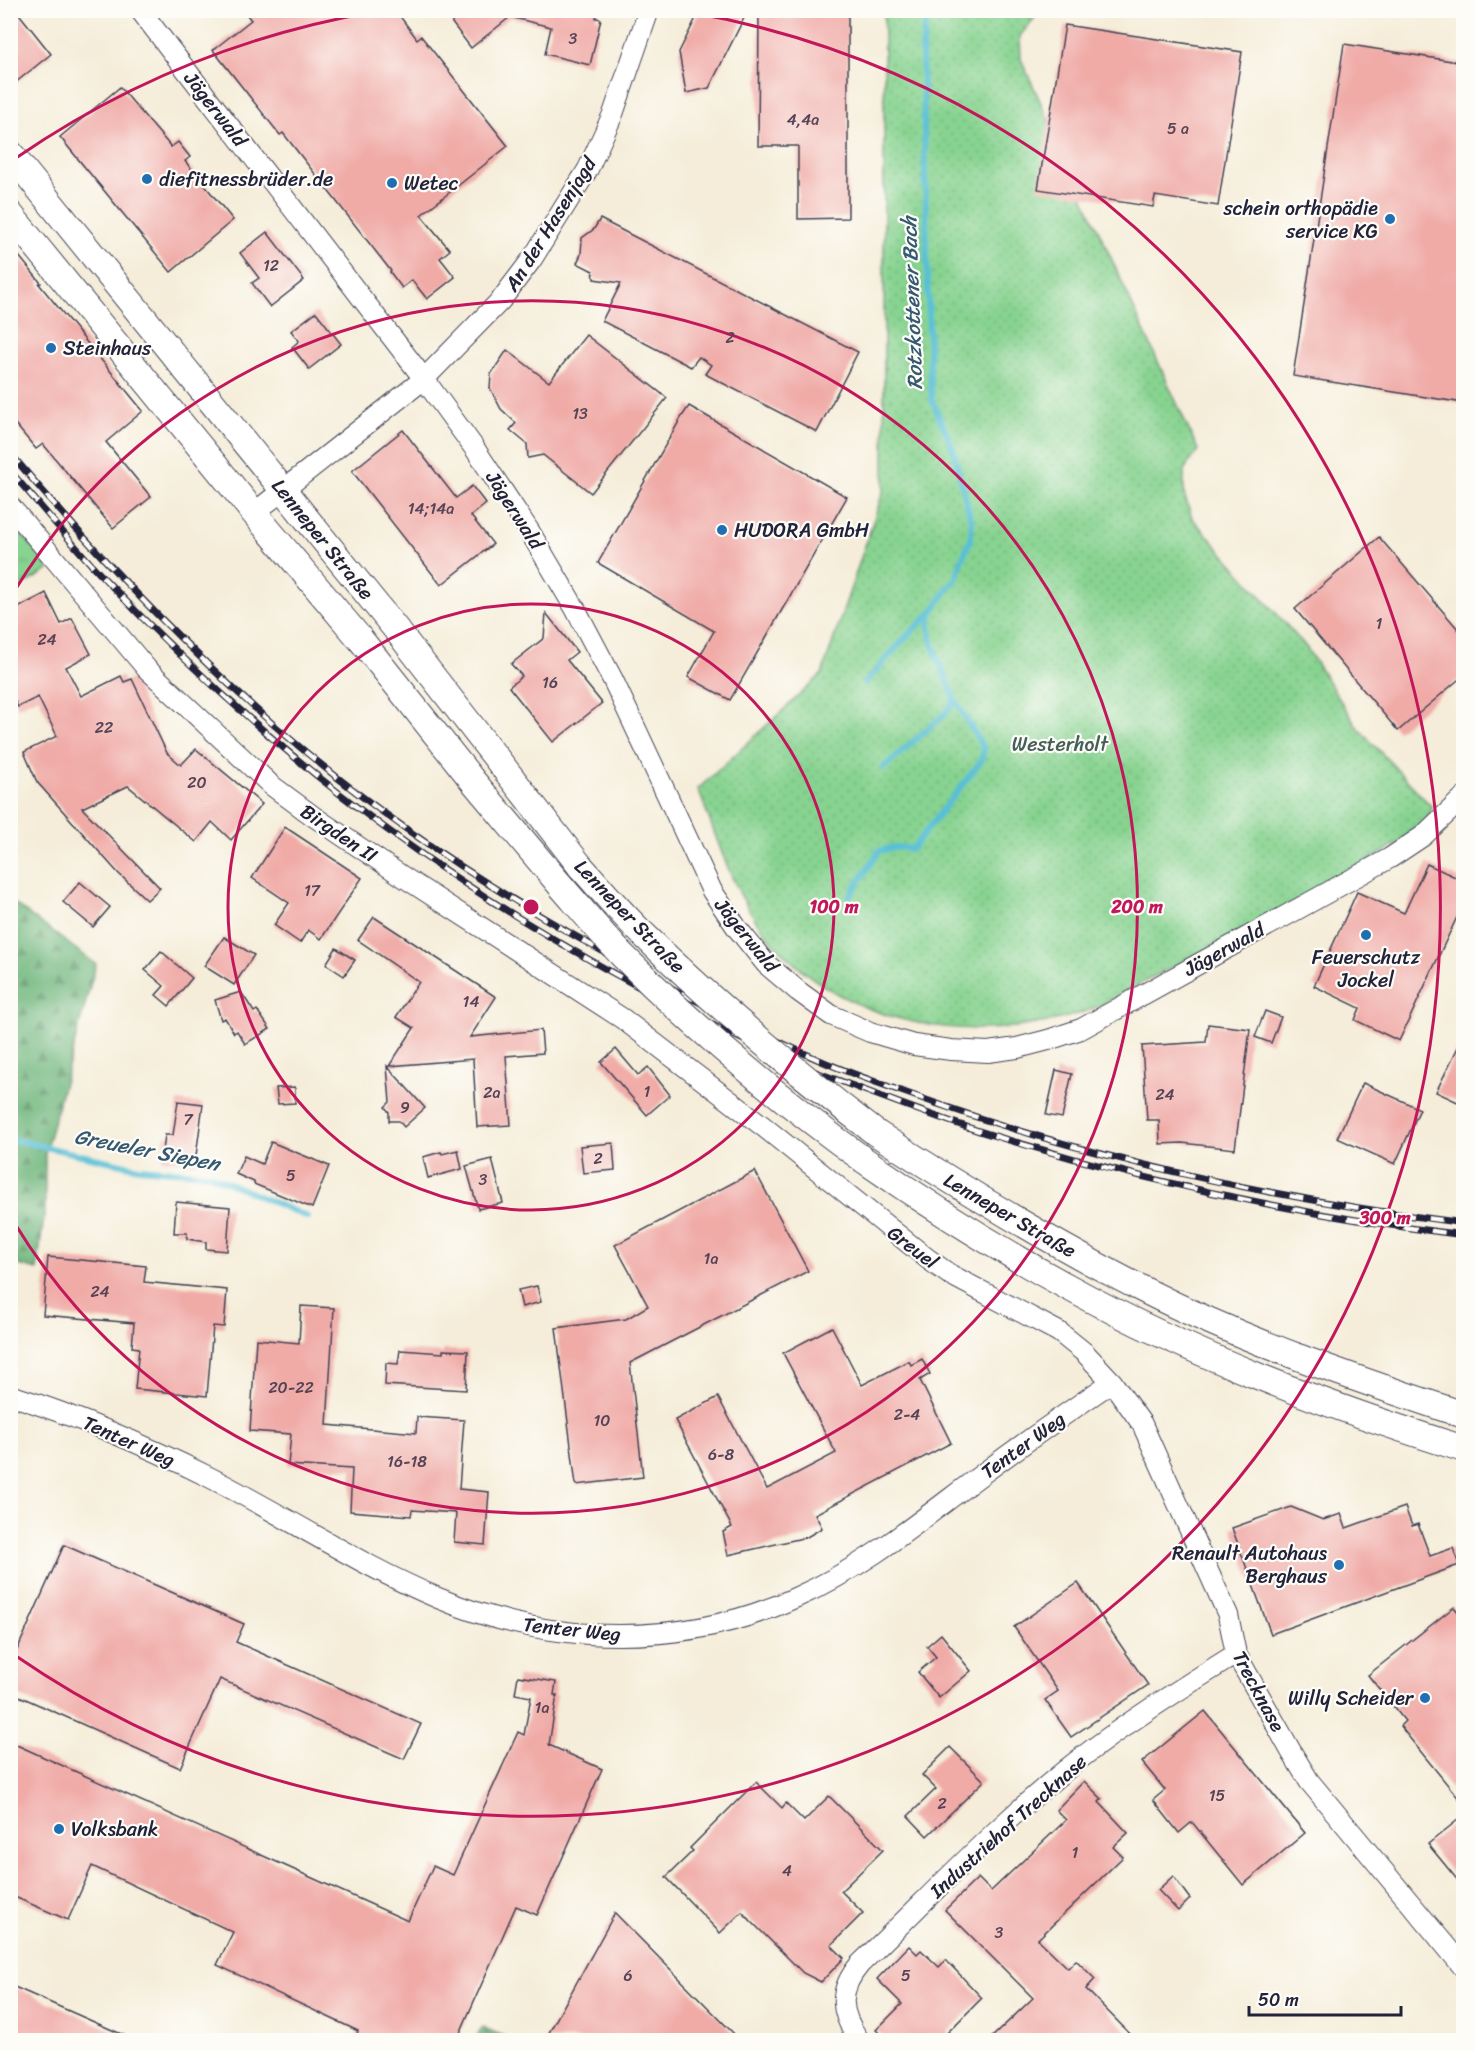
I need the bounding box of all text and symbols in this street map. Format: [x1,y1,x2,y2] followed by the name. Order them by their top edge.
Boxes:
[569,24,578,53] house number: 3
[174,63,257,156] street label: Jägerwald
[787,105,819,134] house number: 4,4a
[1167,114,1189,143] house number: 5 a
[494,149,607,300] street label: An der Hasenjagd
[159,162,333,197] place label: diefitnessbrüder.de
[404,166,459,201] place label: Wetec
[140,172,154,186] marker: diefitnessbrüder.de
[385,176,399,190] marker: Wetec
[1222,191,1378,249] place label: schein orthopädie service KG
[1383,212,1397,226] marker: schein orthopädie service KG
[890,214,934,390] water label: Rotzkottener Bach
[263,251,279,280] house number: 12
[725,323,735,352] house number: 2
[63,331,152,366] place label: Steinhaus
[44,341,58,355] marker: Steinhaus
[572,399,588,428] house number: 13
[475,463,554,558] street label: Jägerwald
[262,471,383,608] street label: Lenneper Straße
[408,494,454,523] house number: 14;14a
[734,513,869,548] place label: HUDORA GmbH
[715,523,729,537] marker: HUDORA GmbH
[1376,609,1383,638] house number: 1
[37,625,57,654] house number: 24
[542,668,558,697] house number: 16
[95,713,113,742] house number: 22
[1012,727,1109,762] park label: Westerholt
[187,768,207,797] house number: 20
[293,794,385,872] street label: Birgden II
[565,851,694,982] street label: Lenneper Straße
[304,876,321,905] house number: 17
[705,889,789,982] street label: Jägerwald
[810,891,859,923] text: 100 m
[1110,891,1163,923] text: 200 m
[521,897,541,917] centre of rings
[1176,912,1273,987] street label: Jägerwald
[1359,928,1373,942] marker: Feuerschutz Jockel
[1312,940,1421,998] place label: Feuerschutz Jockel
[463,987,479,1016] house number: 14
[644,1077,651,1106] house number: 1
[483,1078,501,1107] house number: 2a
[1155,1080,1175,1109] house number: 24
[400,1093,410,1122] house number: 9
[183,1105,193,1134] house number: 7
[71,1117,225,1183] water label: Greueler Siepen
[593,1144,603,1173] house number: 2
[286,1161,296,1190] house number: 5
[937,1163,1083,1268] street label: Lenneper Straße
[479,1165,488,1194] house number: 3
[1358,1202,1411,1234] text: 300 m
[879,1216,947,1279] street label: Greuel
[704,1244,718,1273] house number: 1a
[90,1277,110,1306] house number: 24
[268,1373,314,1402] house number: 20-22
[894,1400,920,1429] house number: 2-4
[973,1402,1073,1488] street label: Tenter Weg
[77,1406,181,1477] street label: Tenter Weg
[594,1406,610,1435] house number: 10
[708,1440,734,1469] house number: 6-8
[387,1447,427,1476] house number: 16-18
[1172,1536,1328,1594] place label: Renault Autohaus Berghaus
[1332,1558,1346,1572] marker: Renault Autohaus Berghaus
[521,1607,622,1652] street label: Tenter Weg
[1222,1644,1295,1739] street label: Trecknase
[1288,1681,1415,1716] place label: Willy Scheider
[1418,1691,1432,1705] marker: Willy Scheider
[535,1693,549,1722] house number: 1a
[921,1746,1095,1908] street label: Industriehof Trecknase
[1209,1781,1226,1810] house number: 15
[937,1789,947,1818] house number: 2
[71,1812,158,1847] place label: Volksbank
[52,1822,66,1836] marker: Volksbank
[1072,1838,1079,1867] house number: 1
[782,1856,792,1885] house number: 4
[995,1918,1004,1947] house number: 3
[623,1961,633,1990] house number: 6
[901,1961,911,1990] house number: 5
[1249,1979,1400,2017] scale bar
[1258,1984,1299,2016] text: 50 m

